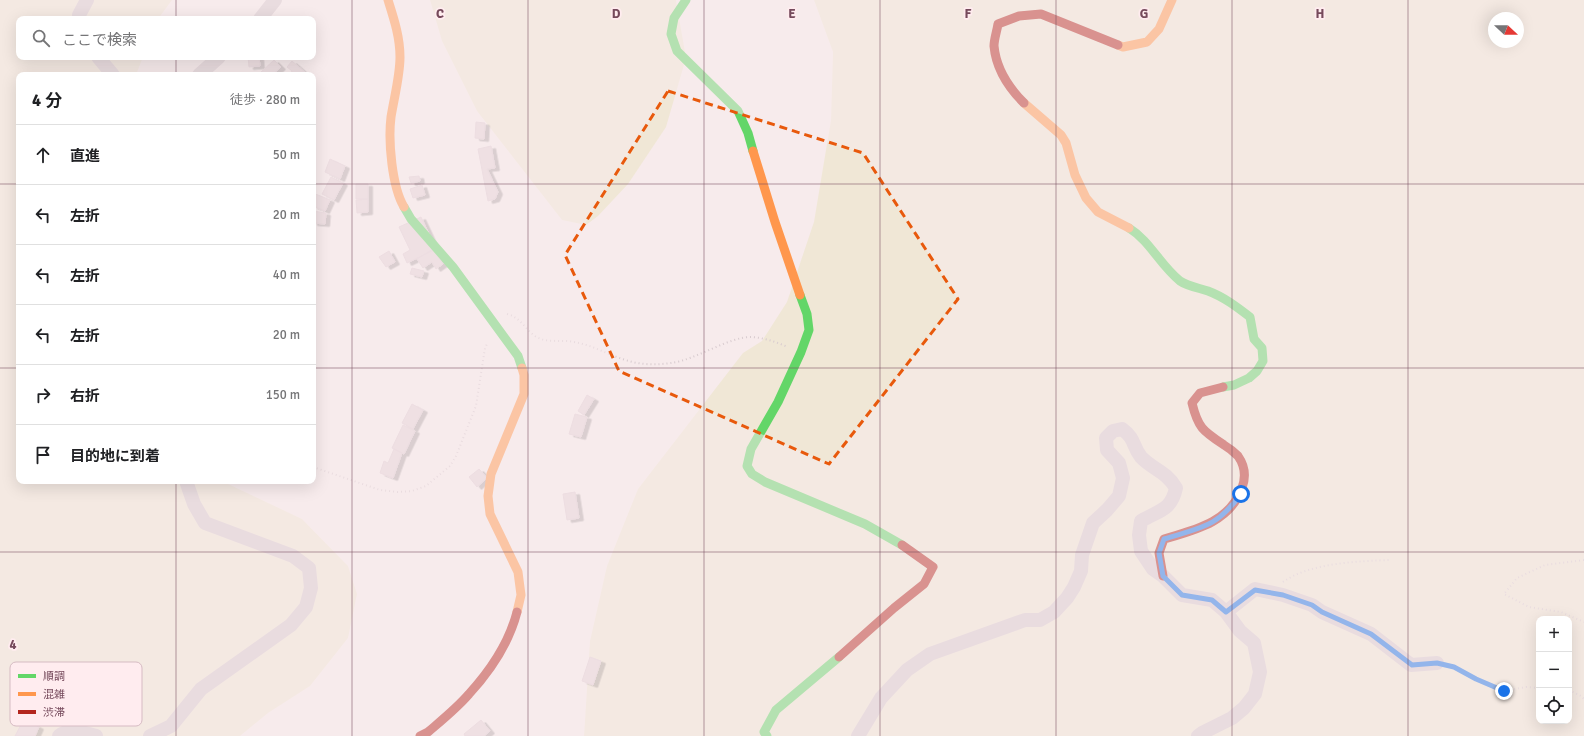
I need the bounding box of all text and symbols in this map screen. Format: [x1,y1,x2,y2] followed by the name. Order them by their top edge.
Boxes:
[436,6,444,22] text: C
[612,6,621,22] text: D
[788,6,796,22] text: E
[965,6,972,22] text: F
[1140,6,1148,22] text: G
[1316,6,1324,22] text: H
[1488,12,1524,48] north arrow
[16,16,316,60] search box
[30,27,52,49] icon: search
[62,31,137,49] text: ここで検索
[32,90,62,111] text: 4 分
[230,92,300,108] text: 徒歩 · 280 m
[32,144,54,166] icon: ahead
[70,147,100,165] text: 直進
[273,147,300,163] text: 50 m
[32,204,54,226] icon: left
[70,207,100,225] text: 左折
[273,207,300,223] text: 20 m
[32,264,54,286] icon: left
[70,267,100,285] text: 左折
[273,267,300,283] text: 40 m
[32,324,54,346] icon: left
[70,327,100,345] text: 左折
[273,327,300,343] text: 20 m
[32,384,54,406] icon: right
[70,387,100,405] text: 右折
[266,387,300,403] text: 150 m
[32,444,54,466] icon: arrive
[70,447,160,465] text: 目的地に到着
[1232,485,1250,503] route start
[1536,616,1572,724] map controls
[1536,616,1572,652] button: +
[9,637,17,653] text: 4
[1536,652,1572,688] button: −
[10,662,142,726] legend
[43,670,65,683] text: 順調
[1495,682,1513,700] route end
[43,688,65,701] text: 混雑
[1536,688,1572,724] button: locate
[43,706,65,719] text: 渋滞

